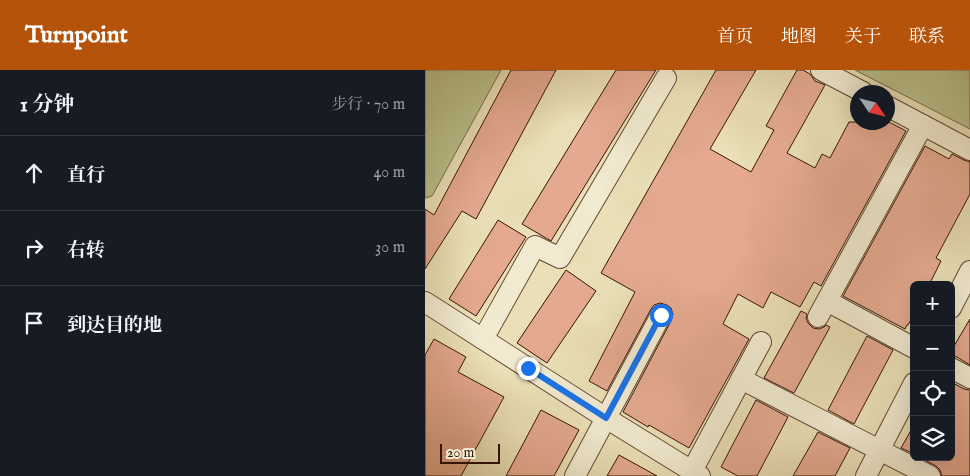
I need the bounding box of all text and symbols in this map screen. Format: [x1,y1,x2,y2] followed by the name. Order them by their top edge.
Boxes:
[25,20,128,51] text: Turnpoint
[717,26,753,49] text: 首页
[781,26,817,49] text: 地图
[845,26,881,49] text: 关于
[909,26,945,49] text: 联系
[850,85,895,130] north arrow
[20,92,74,119] text: 1 分钟
[331,95,405,115] text: 步行 · 70 m
[20,159,48,187] icon: ahead
[373,163,405,183] text: 40 m
[67,164,105,188] text: 直行
[20,234,48,262] icon: right
[375,238,405,258] text: 30 m
[67,239,105,263] text: 右转
[910,281,955,461] map controls
[910,281,955,326] button: +
[650,304,673,327] route start
[20,309,48,337] icon: arrive
[67,314,162,338] text: 到达目的地
[910,326,955,371] button: −
[517,357,540,380] route end
[910,371,955,416] button: locate
[910,416,955,461] button: layers
[440,441,500,464] scale bar
[447,444,474,462] text: 20 m

